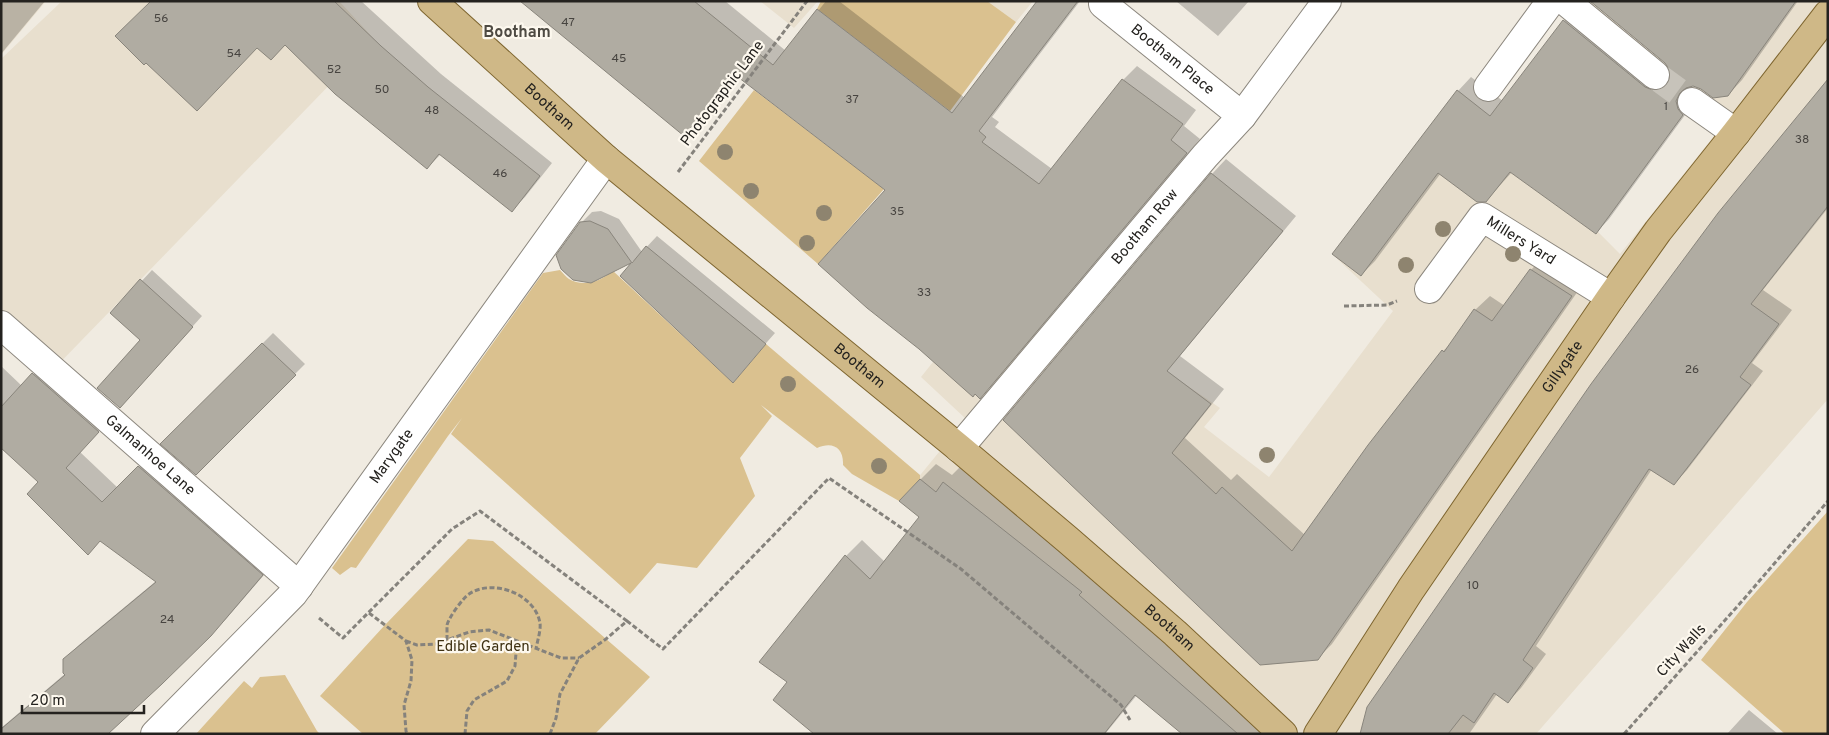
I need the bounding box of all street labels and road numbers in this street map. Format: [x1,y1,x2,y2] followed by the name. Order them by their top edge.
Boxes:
[1127,20,1218,99] street label: Bootham Place
[677,37,769,151] street label: Photographic Lane
[520,79,578,135] street label: Bootham
[1108,185,1183,269] street label: Bootham Row
[1482,212,1559,270] street label: Millers Yard
[1538,337,1588,397] street label: Gillygate
[829,339,889,393] street label: Bootham
[101,411,199,500] street label: Galmanhoe Lane
[366,425,418,488] street label: Marygate
[1140,601,1198,656] street label: Bootham
[1653,620,1711,682] street label: City Walls

